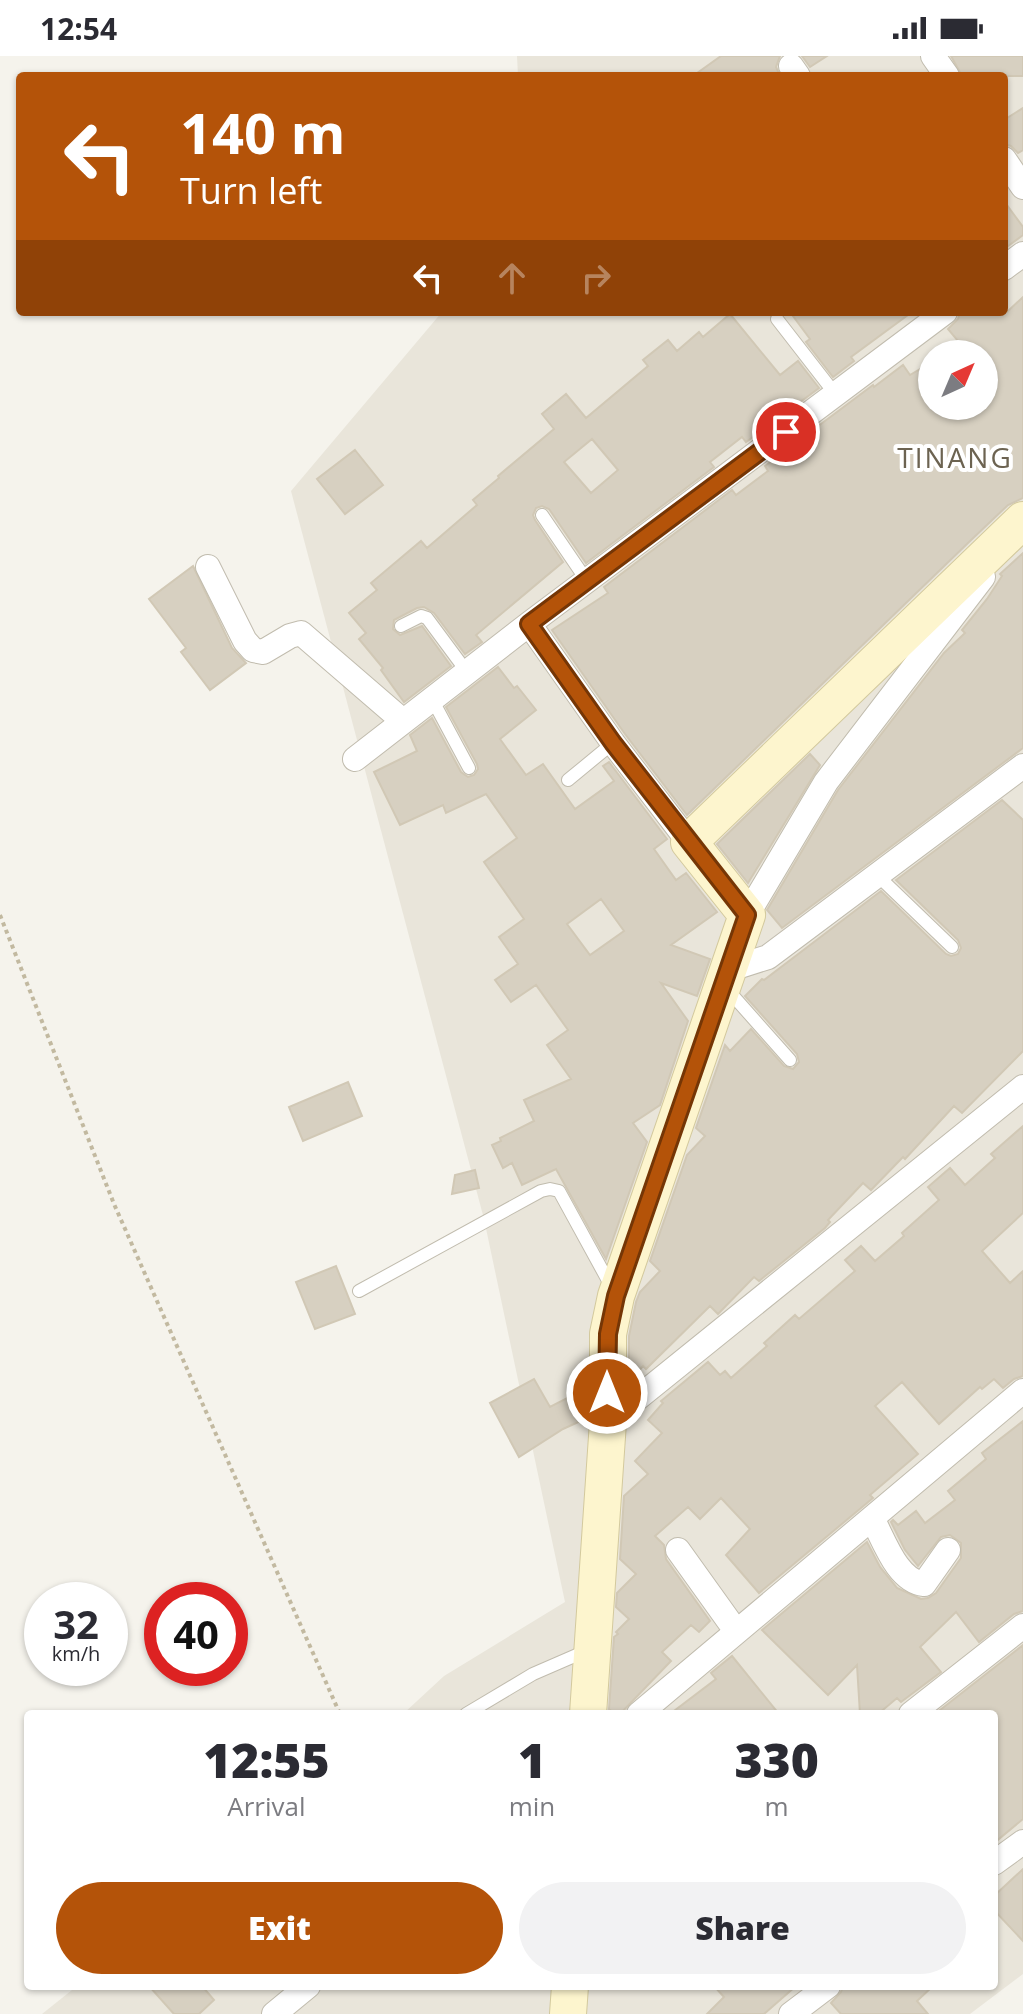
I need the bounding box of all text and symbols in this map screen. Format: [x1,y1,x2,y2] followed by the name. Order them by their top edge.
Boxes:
[40,8,117,49] text: 12:54
[180,94,346,170] text: 140 m
[48,104,152,208] icon: left
[180,166,322,215] text: Turn left
[406,256,450,300] icon: left
[490,256,534,300] icon: ahead
[574,256,618,300] icon: right
[918,340,998,420] north arrow
[918,340,998,420] map controls
[752,398,820,466] pin
[764,410,808,454] icon: arrive
[897,438,1013,476] district label: TINANG
[565,1351,649,1435] position arrow
[144,1582,248,1686] speed limit sign: 40
[53,1596,99,1651] text: 32
[52,1640,100,1667] text: km/h
[203,1727,330,1792] text: 12:55
[518,1727,546,1792] text: 1
[734,1727,819,1792] text: 330
[227,1788,305,1824] text: Arrival
[509,1788,555,1824] text: min
[765,1788,789,1824] text: m
[56,1882,503,1974] button: Exit
[519,1882,966,1974] button: Share

